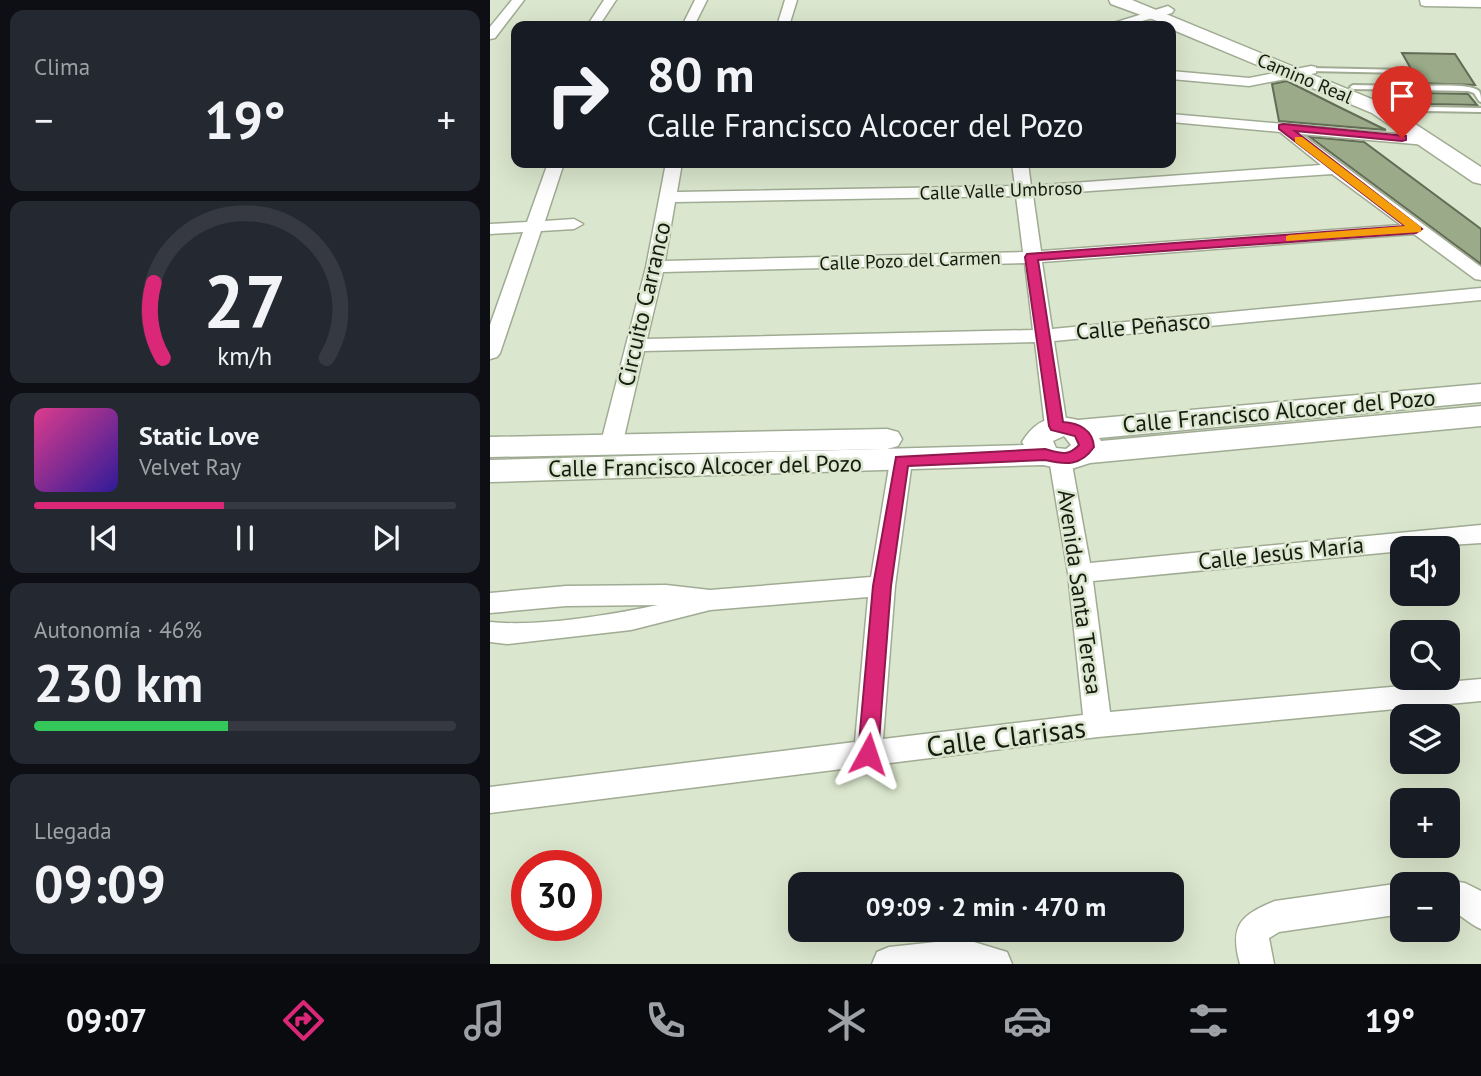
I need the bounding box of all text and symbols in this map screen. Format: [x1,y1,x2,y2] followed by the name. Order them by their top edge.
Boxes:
[647,42,754,106] text: 80 m
[1254,47,1357,109] street label: Camino Real
[532,49,623,140] icon: right
[34,52,90,81] text: Clima
[1372,66,1432,138] pin
[1383,77,1421,115] icon: arrive
[204,86,286,153] text: 19°
[34,95,53,144] text: −
[437,95,456,144] text: +
[647,104,1084,146] text: Calle Francisco Alcocer del Pozo
[919,175,1083,205] street label: Calle Valle Umbroso
[610,219,677,389] street label: Circuito Carranco
[819,245,1001,275] street label: Calle Pozo del Carmen
[204,254,286,348] text: 27
[1074,305,1211,346] street label: Calle Peñasco
[218,339,272,371] text: km/h
[1121,382,1437,439] street label: Calle Francisco Alcocer del Pozo
[139,419,260,452] text: Static Love
[548,448,862,483] street label: Calle Francisco Alcocer del Pozo
[139,452,241,481] text: Velvet Ray
[1052,488,1109,696] street label: Avenida Santa Teresa
[85,519,123,557] icon: previous
[226,519,264,557] icon: pause
[367,519,405,557] icon: next
[1197,529,1365,576] street label: Calle Jesús María
[1390,536,1460,942] map controls
[1390,536,1460,606] button: sound
[34,615,202,644] text: Autonomía · 46%
[1390,620,1460,690] button: search
[34,649,203,716] text: 230 km
[1390,704,1460,774] button: layers
[924,708,1088,765] street label: Calle Clarisas
[831,717,905,791] position arrow
[1390,788,1460,858] button: +
[34,816,112,845] text: Llegada
[34,850,166,917] text: 09:09
[511,850,602,941] speed limit sign: 30
[1390,872,1460,942] button: −
[866,890,1106,923] text: 09:09 · 2 min · 470 m
[279,996,328,1045] icon: directions
[460,996,509,1045] icon: music
[641,996,690,1045] icon: phone
[822,996,871,1045] icon: climate
[1003,996,1052,1045] icon: car
[1184,996,1233,1045] icon: filters
[66,999,147,1041] text: 09:07
[1365,999,1415,1041] text: 19°

